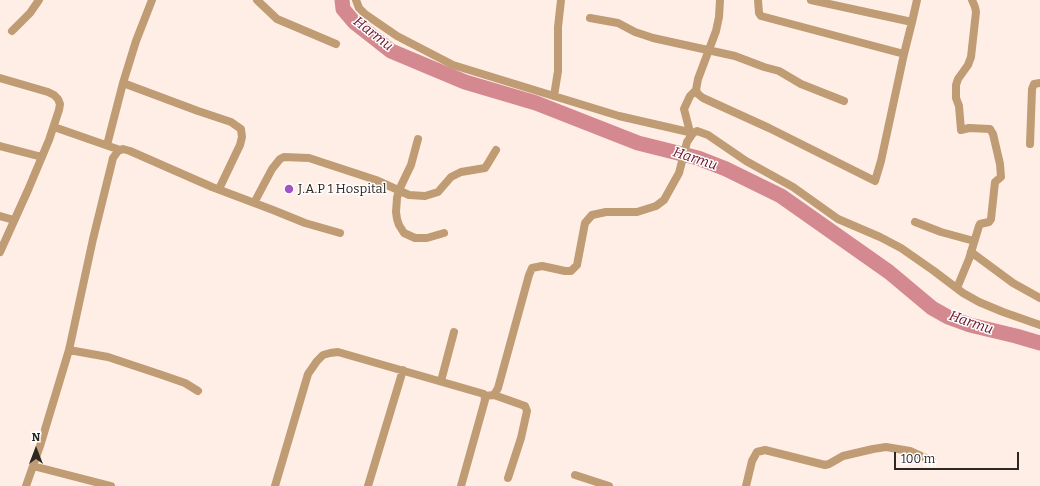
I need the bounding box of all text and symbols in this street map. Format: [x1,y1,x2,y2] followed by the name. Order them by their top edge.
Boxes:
[350,13,396,55] water label: Harmu
[671,144,719,174] water label: Harmu
[298,181,386,197] place label: J.A.P 1 Hospital
[283,183,295,195] marker: J.A.P 1 Hospital
[947,308,995,338] water label: Harmu
[16,430,56,470] north arrow
[32,431,40,444] text: N
[896,444,1021,470] scale bar
[901,452,935,466] text: 100 m

